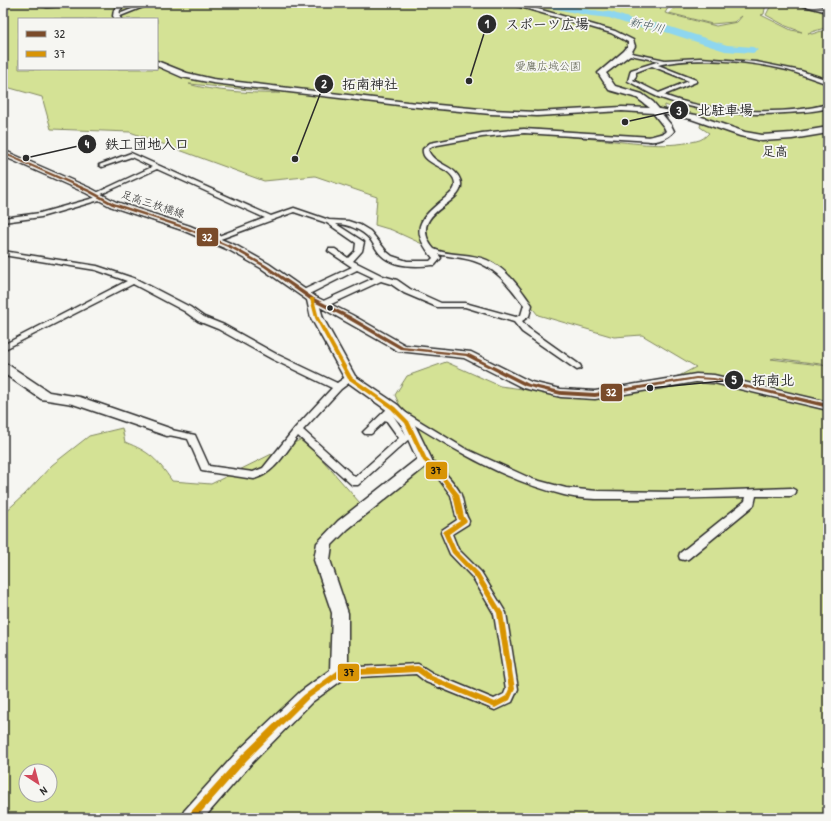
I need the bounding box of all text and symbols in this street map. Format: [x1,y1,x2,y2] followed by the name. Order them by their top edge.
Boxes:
[477,11,597,37] callout: スポーツ広場
[628,13,666,37] water label: 新中川
[505,14,589,33] text: スポーツ広場
[485,15,490,32] text: 1
[18,18,158,70] legend
[54,25,65,42] text: 32
[54,45,65,62] text: 37
[515,59,581,73] park label: 愛鷹広域公園
[314,71,406,97] callout: 拓南神社
[342,74,398,93] text: 拓南神社
[321,75,327,92] text: 2
[669,97,761,123] callout: 北駐車場
[697,100,753,119] text: 北駐車場
[676,102,682,119] text: 3
[77,131,197,157] callout: 鉄工団地入口
[105,134,189,153] text: 鉄工団地入口
[85,135,90,152] text: 4
[762,142,788,160] district label: 足高
[119,187,187,221] street label: 足高三枚橋線
[196,227,219,247] line badge: 32
[202,230,213,244] text: 32
[325,303,335,313] unlabelled marker
[724,367,802,393] callout: 拓南北
[752,370,794,389] text: 拓南北
[731,371,737,388] text: 5
[600,383,623,402] line badge: 32
[606,385,617,399] text: 32
[425,461,448,480] line badge: 37
[431,463,442,477] text: 37
[337,663,360,682] line badge: 37
[344,665,355,679] text: 37
[18,763,58,803] north arrow
[37,784,50,799] text: N

